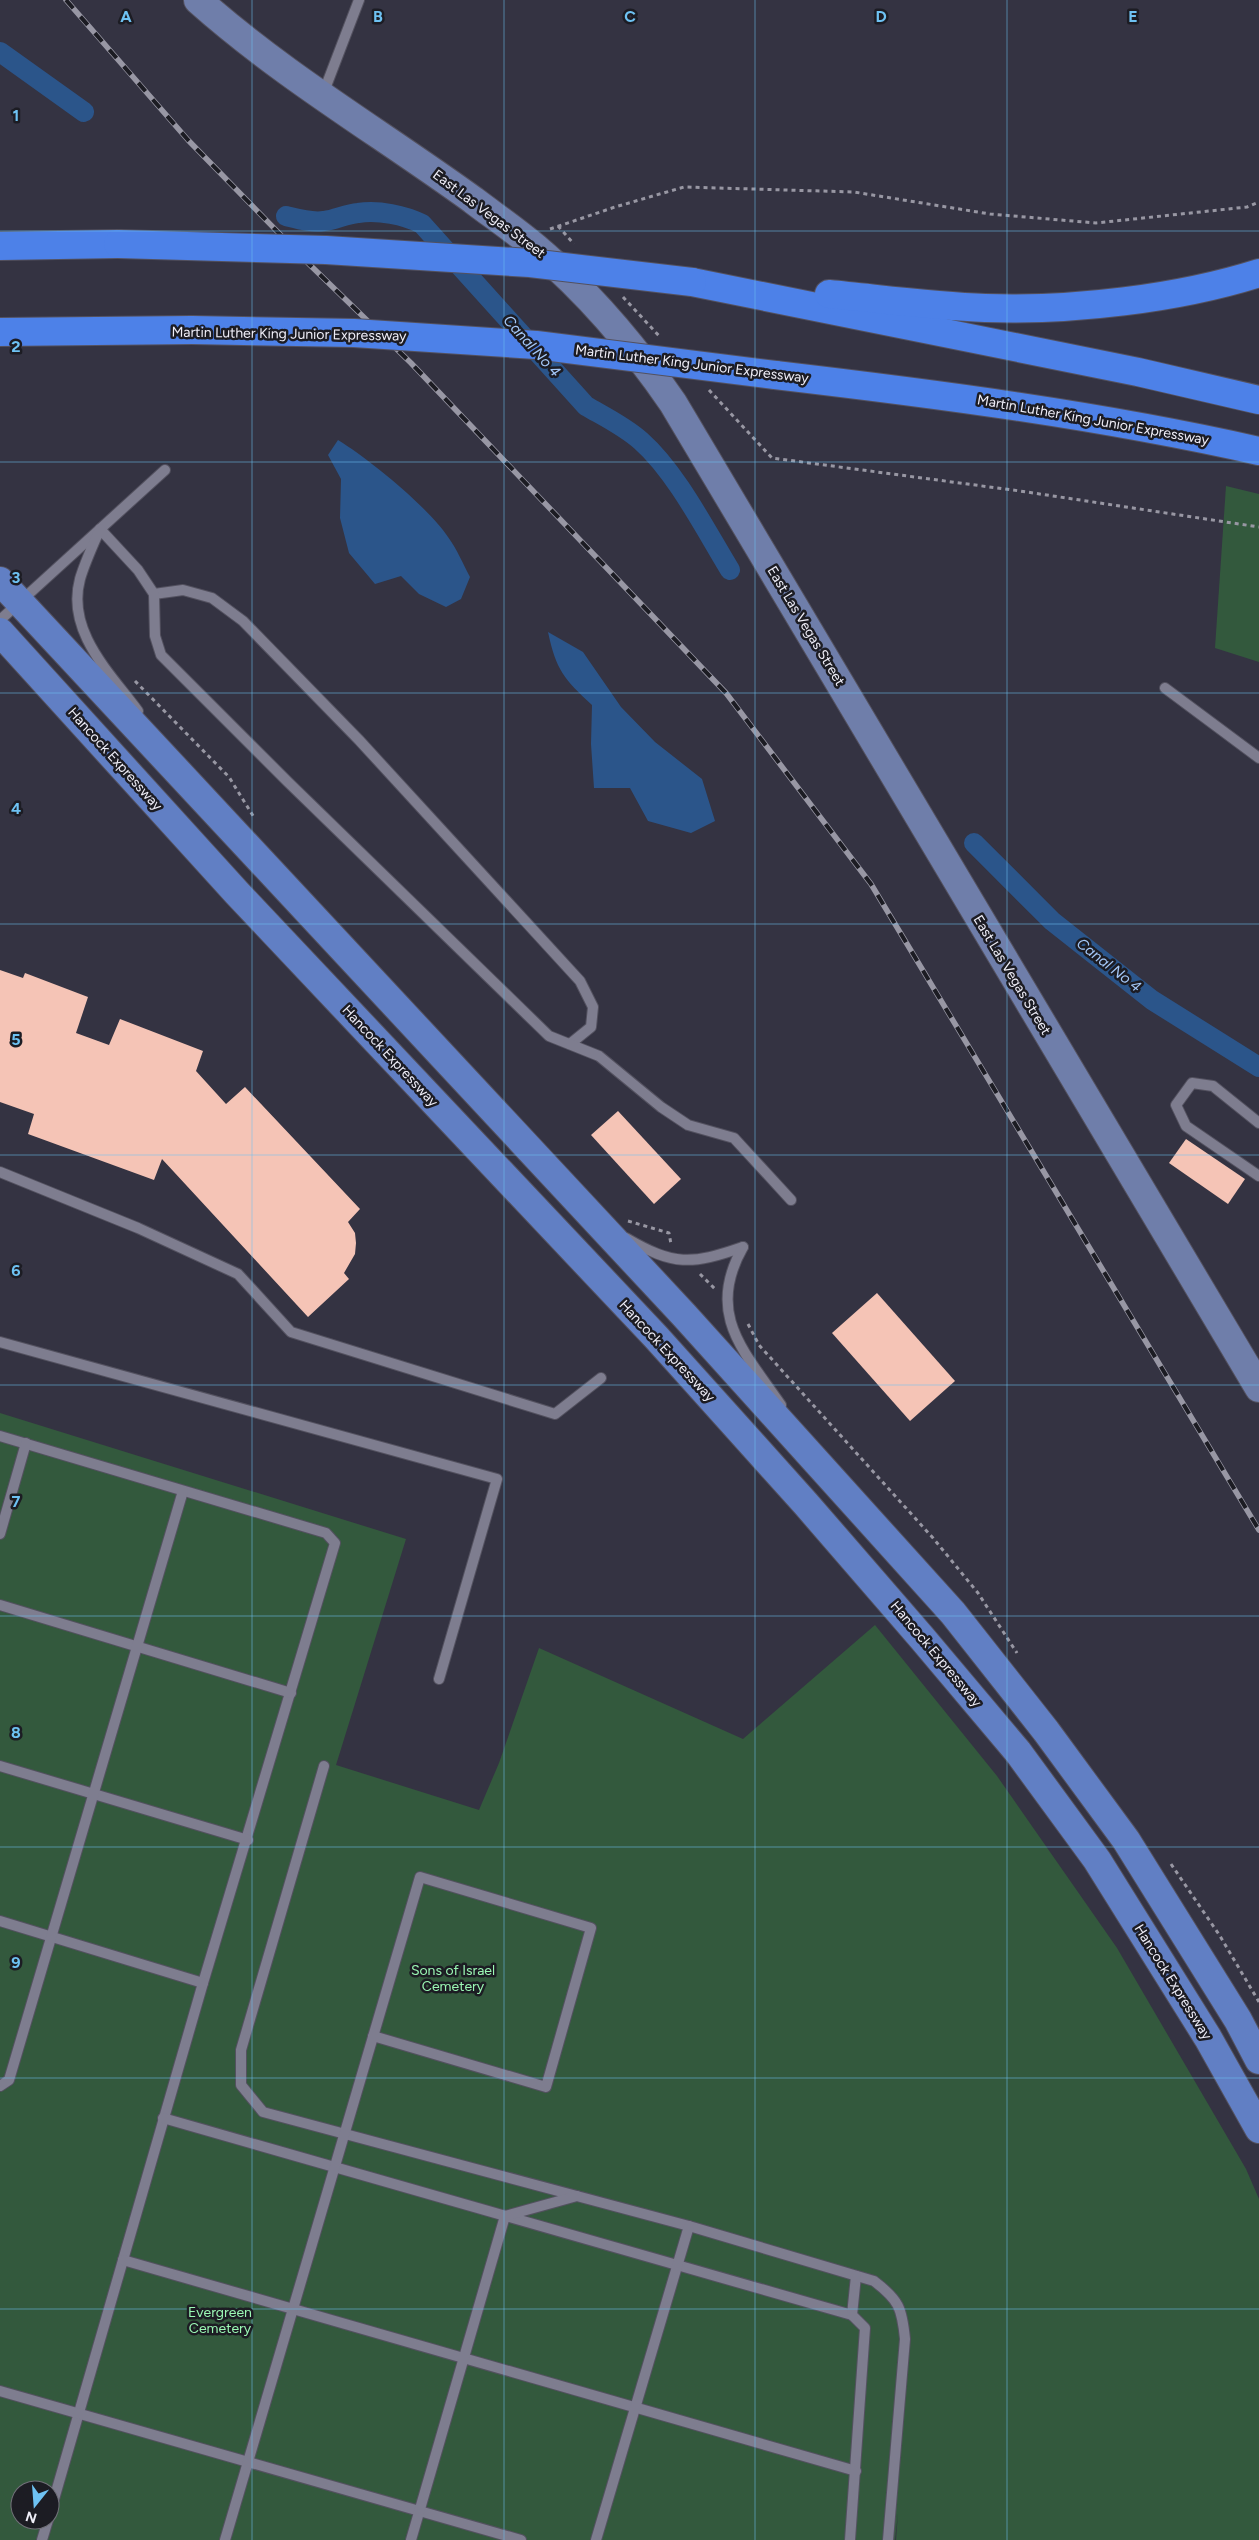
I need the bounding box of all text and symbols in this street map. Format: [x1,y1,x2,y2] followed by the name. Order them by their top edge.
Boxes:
[120,7,132,26] text: A
[373,7,383,26] text: B
[624,7,636,26] text: C
[875,7,887,26] text: D
[1128,7,1138,26] text: E
[13,106,19,125] text: 1
[429,166,549,262] street label: East Las Vegas Street
[499,311,565,381] water label: Canal No 4
[171,323,407,345] street label: Martin Luther King Junior Expressway
[11,337,21,356] text: 2
[574,341,810,387] street label: Martin Luther King Junior Expressway
[976,391,1211,449] street label: Martin Luther King Junior Expressway
[764,563,848,689] street label: East Las Vegas Street
[12,568,21,587] text: 3
[64,704,166,815] street label: Hancock Expressway
[11,799,21,818] text: 4
[970,912,1054,1038] street label: East Las Vegas Street
[1073,934,1145,996] water label: Canal No 4
[338,1002,442,1111] street label: Hancock Expressway
[11,1030,21,1049] text: 5
[11,1261,21,1280] text: 6
[615,1297,719,1406] street label: Hancock Expressway
[12,1492,21,1511] text: 7
[887,1598,986,1711] street label: Hancock Expressway
[11,1723,21,1742] text: 8
[1131,1921,1216,2043] street label: Hancock Expressway
[11,1953,21,1972] text: 9
[411,1962,495,1995] park label: Sons of Israel Cemetery
[188,2304,252,2337] park label: Evergreen Cemetery
[10,2480,60,2530] north arrow
[24,2507,39,2527] text: N

